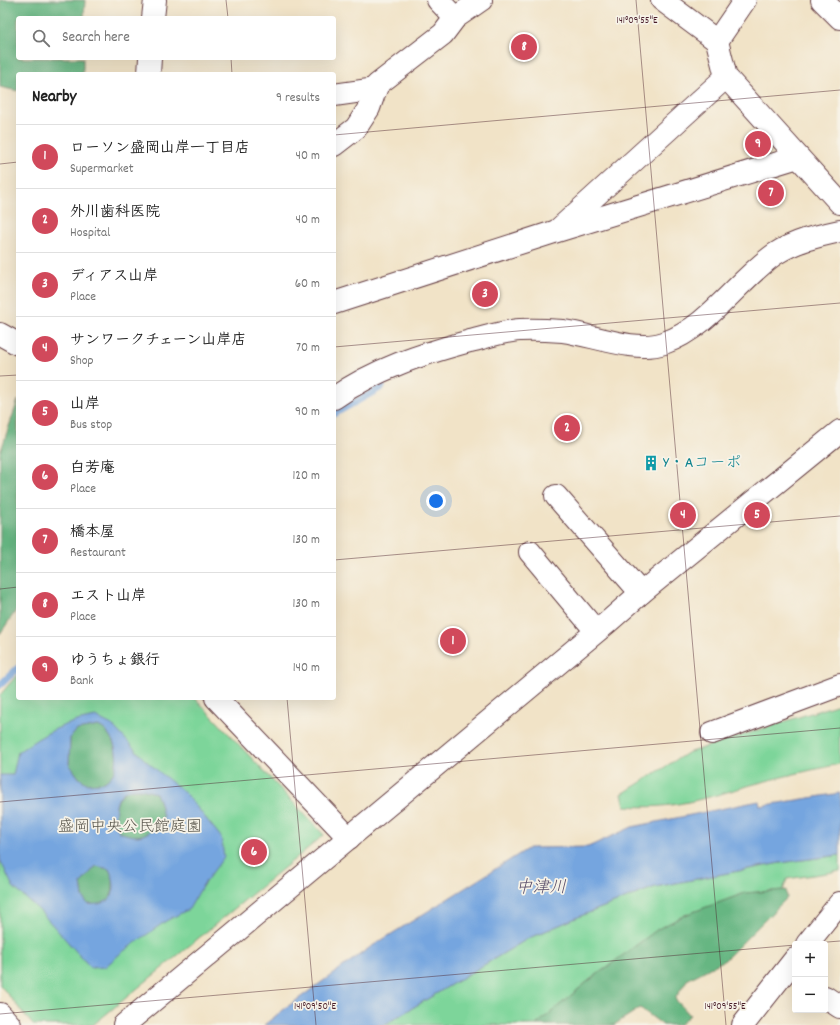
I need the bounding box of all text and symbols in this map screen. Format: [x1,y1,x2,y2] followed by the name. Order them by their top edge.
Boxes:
[616,14,658,28] text: 141°09'55"E
[16,16,336,60] search box
[30,27,52,49] icon: search
[62,27,130,49] text: Search here
[511,32,537,62] pin: 8
[32,86,76,110] text: Nearby
[276,89,320,108] text: 9 results
[745,129,771,159] pin: 9
[70,138,250,160] text: ローソン盛岡山岸一丁目店
[44,147,46,166] text: 1
[296,147,320,166] text: 40 m
[70,160,134,179] text: Supermarket
[758,178,784,208] pin: 7
[70,202,160,224] text: 外川歯科医院
[42,211,48,230] text: 2
[296,211,320,230] text: 40 m
[70,224,110,243] text: Hospital
[70,266,158,288] text: ディアス山岸
[42,275,48,294] text: 3
[295,275,320,294] text: 60 m
[472,279,498,309] pin: 3
[70,288,96,307] text: Place
[70,330,246,352] text: サンワークチェーン山岸店
[42,339,48,358] text: 4
[296,339,320,358] text: 70 m
[70,352,93,371] text: Shop
[70,394,100,416] text: 山岸
[42,403,48,422] text: 5
[295,403,320,422] text: 90 m
[554,413,580,443] pin: 2
[70,416,112,435] text: Bus stop
[663,452,742,475] place label: Y・Aコーポ
[642,454,660,472] building icon: Y・Aコーポ
[70,458,115,480] text: 白芳庵
[42,467,48,486] text: 6
[292,467,320,486] text: 120 m
[70,480,96,499] text: Place
[426,491,446,511] your location
[670,500,696,530] pin: 4
[744,500,770,530] pin: 5
[70,522,115,544] text: 橋本屋
[43,531,47,550] text: 7
[292,531,320,550] text: 130 m
[70,544,126,563] text: Restaurant
[70,586,146,608] text: エスト山岸
[42,595,48,614] text: 8
[292,595,320,614] text: 130 m
[70,608,96,627] text: Place
[440,626,466,656] pin: 1
[70,650,160,672] text: ゆうちょ銀行
[42,659,48,678] text: 9
[293,659,320,678] text: 140 m
[70,672,94,691] text: Bank
[58,816,202,839] park label: 盛岡中央公民館庭園
[241,837,267,867] pin: 6
[516,877,567,901] water label: 中津川
[792,941,828,1013] map controls
[792,941,828,977] button: +
[792,977,828,1013] button: −
[294,1000,336,1014] text: 141°09'50"E
[704,1000,746,1014] text: 141°09'55"E

